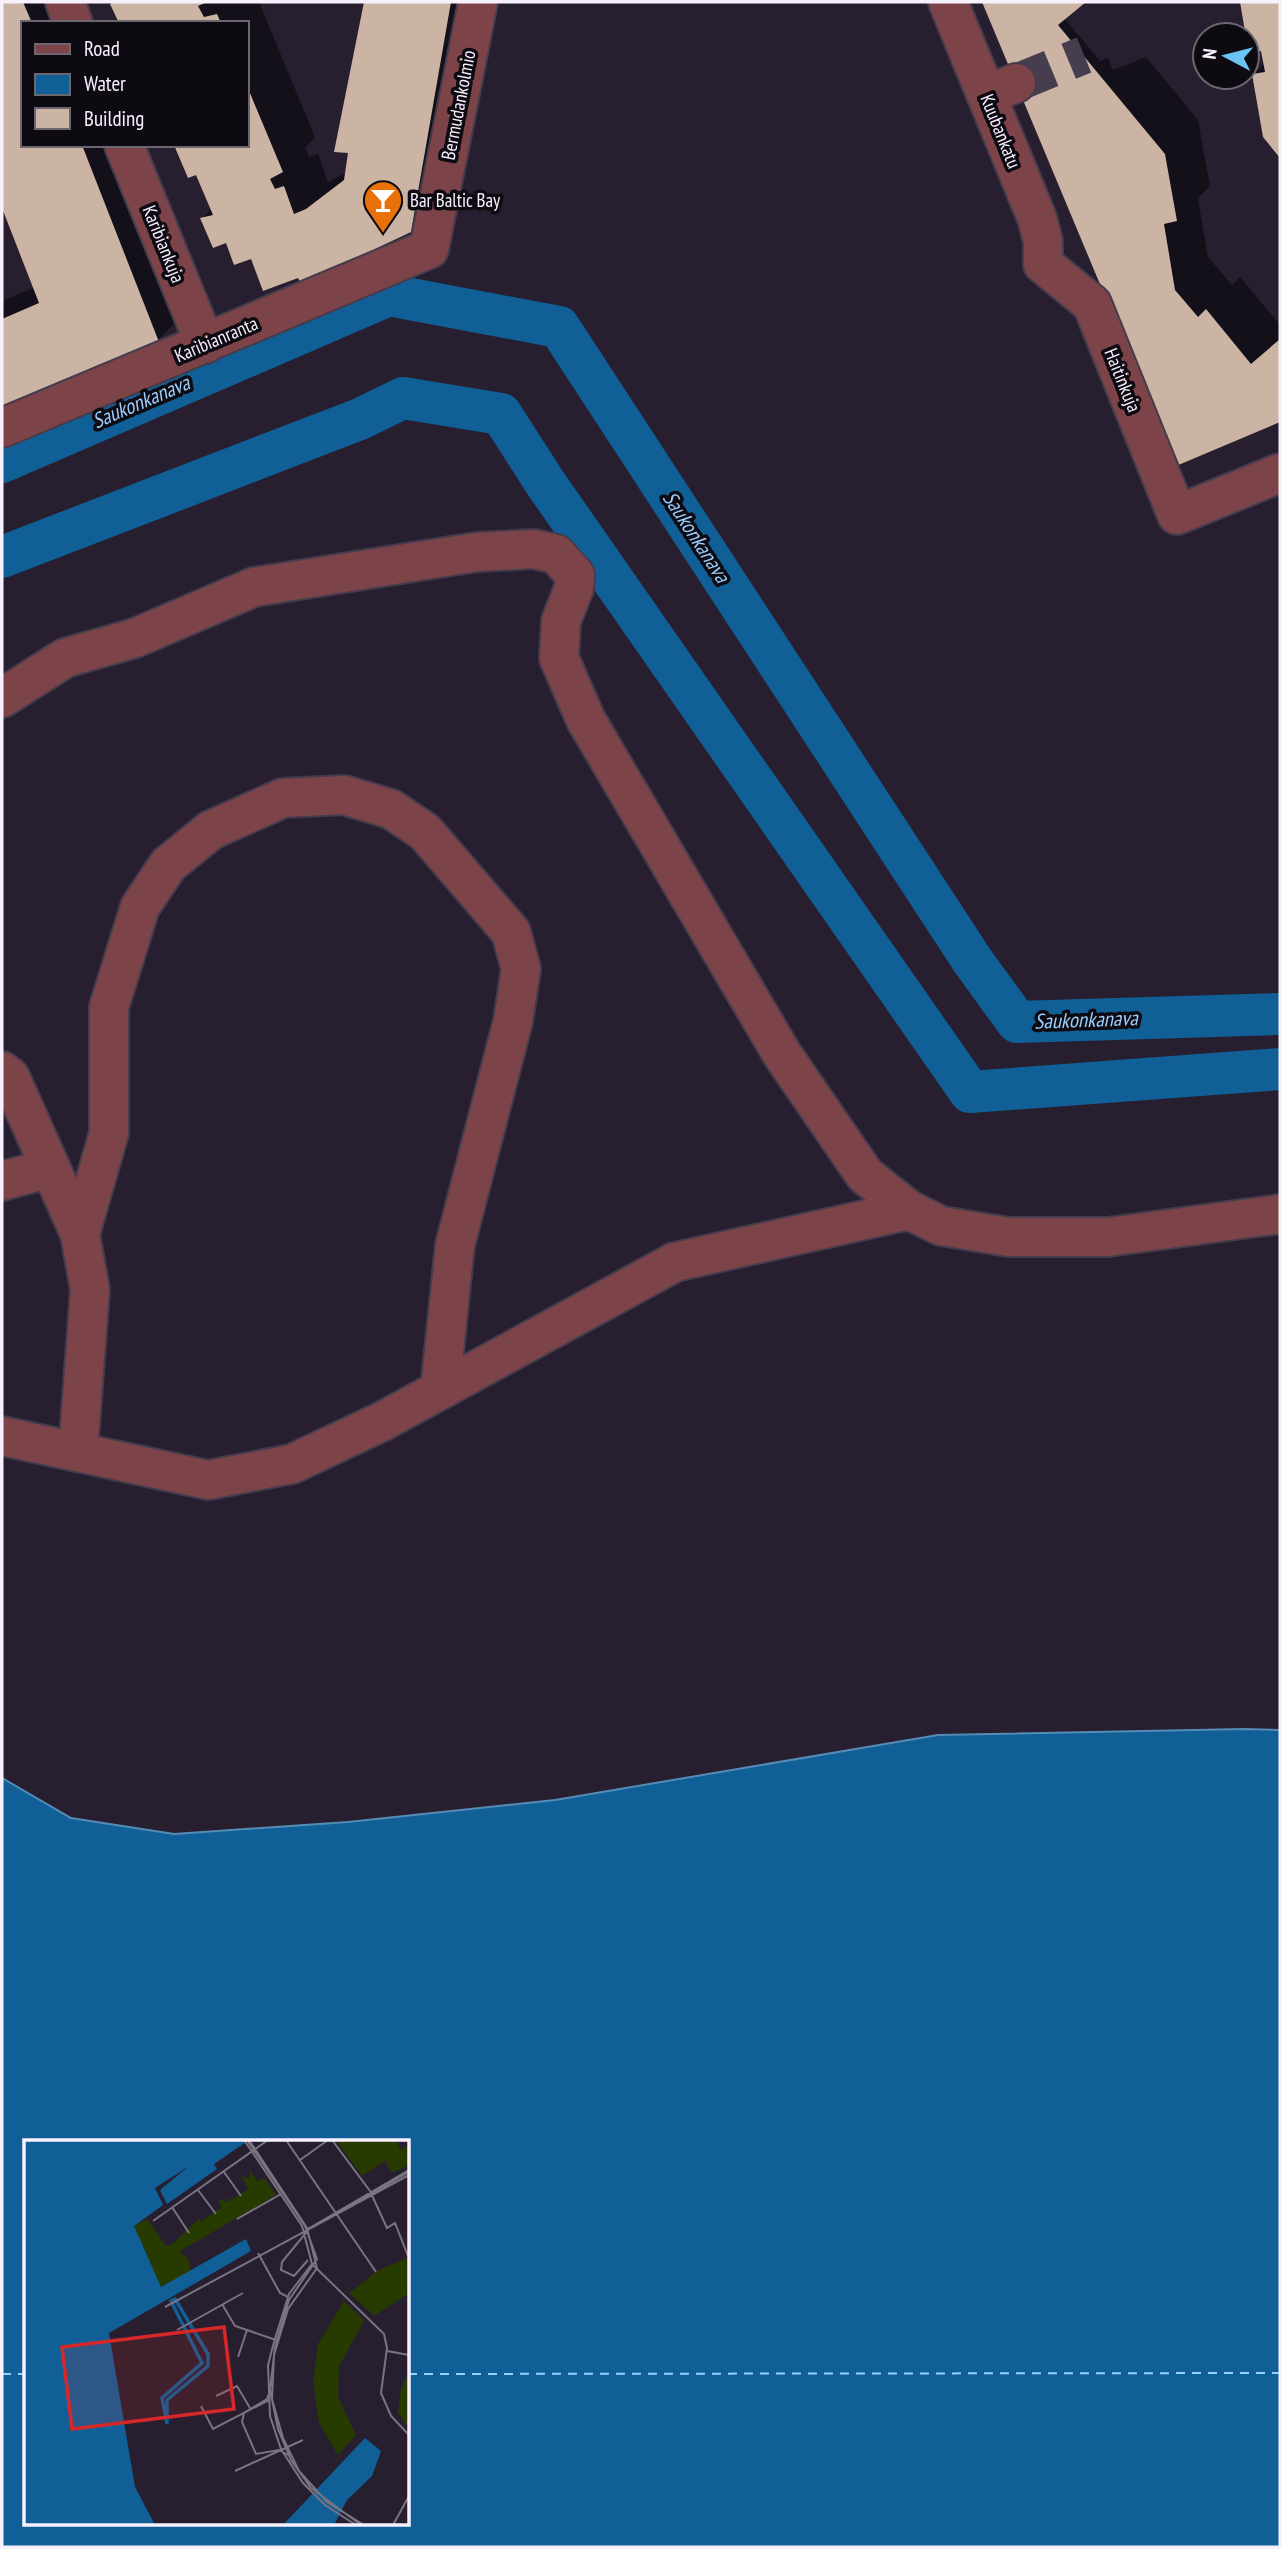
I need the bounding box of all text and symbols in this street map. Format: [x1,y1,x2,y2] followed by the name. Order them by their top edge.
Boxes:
[21,21,248,147] legend
[1191,21,1261,91] north arrow
[84,35,120,62] text: Road
[1197,47,1222,60] text: N
[436,48,480,162] street label: Bermudankolmio
[84,70,126,97] text: Water
[975,90,1027,172] street label: Kuubankatu
[84,105,144,132] text: Building
[362,179,404,234] bar icon: Bar Baltic Bay
[410,188,501,212] place label: Bar Baltic Bay
[138,202,190,286] street label: Karibiankuja
[171,311,261,367] street label: Karibianranta
[1099,344,1147,416] street label: Haitinkuja
[88,368,195,434] water label: Saukonkanava
[657,486,737,589] water label: Saukonkanava
[1034,1004,1140,1035] water label: Saukonkanava
[24,2140,410,2524] inset map

